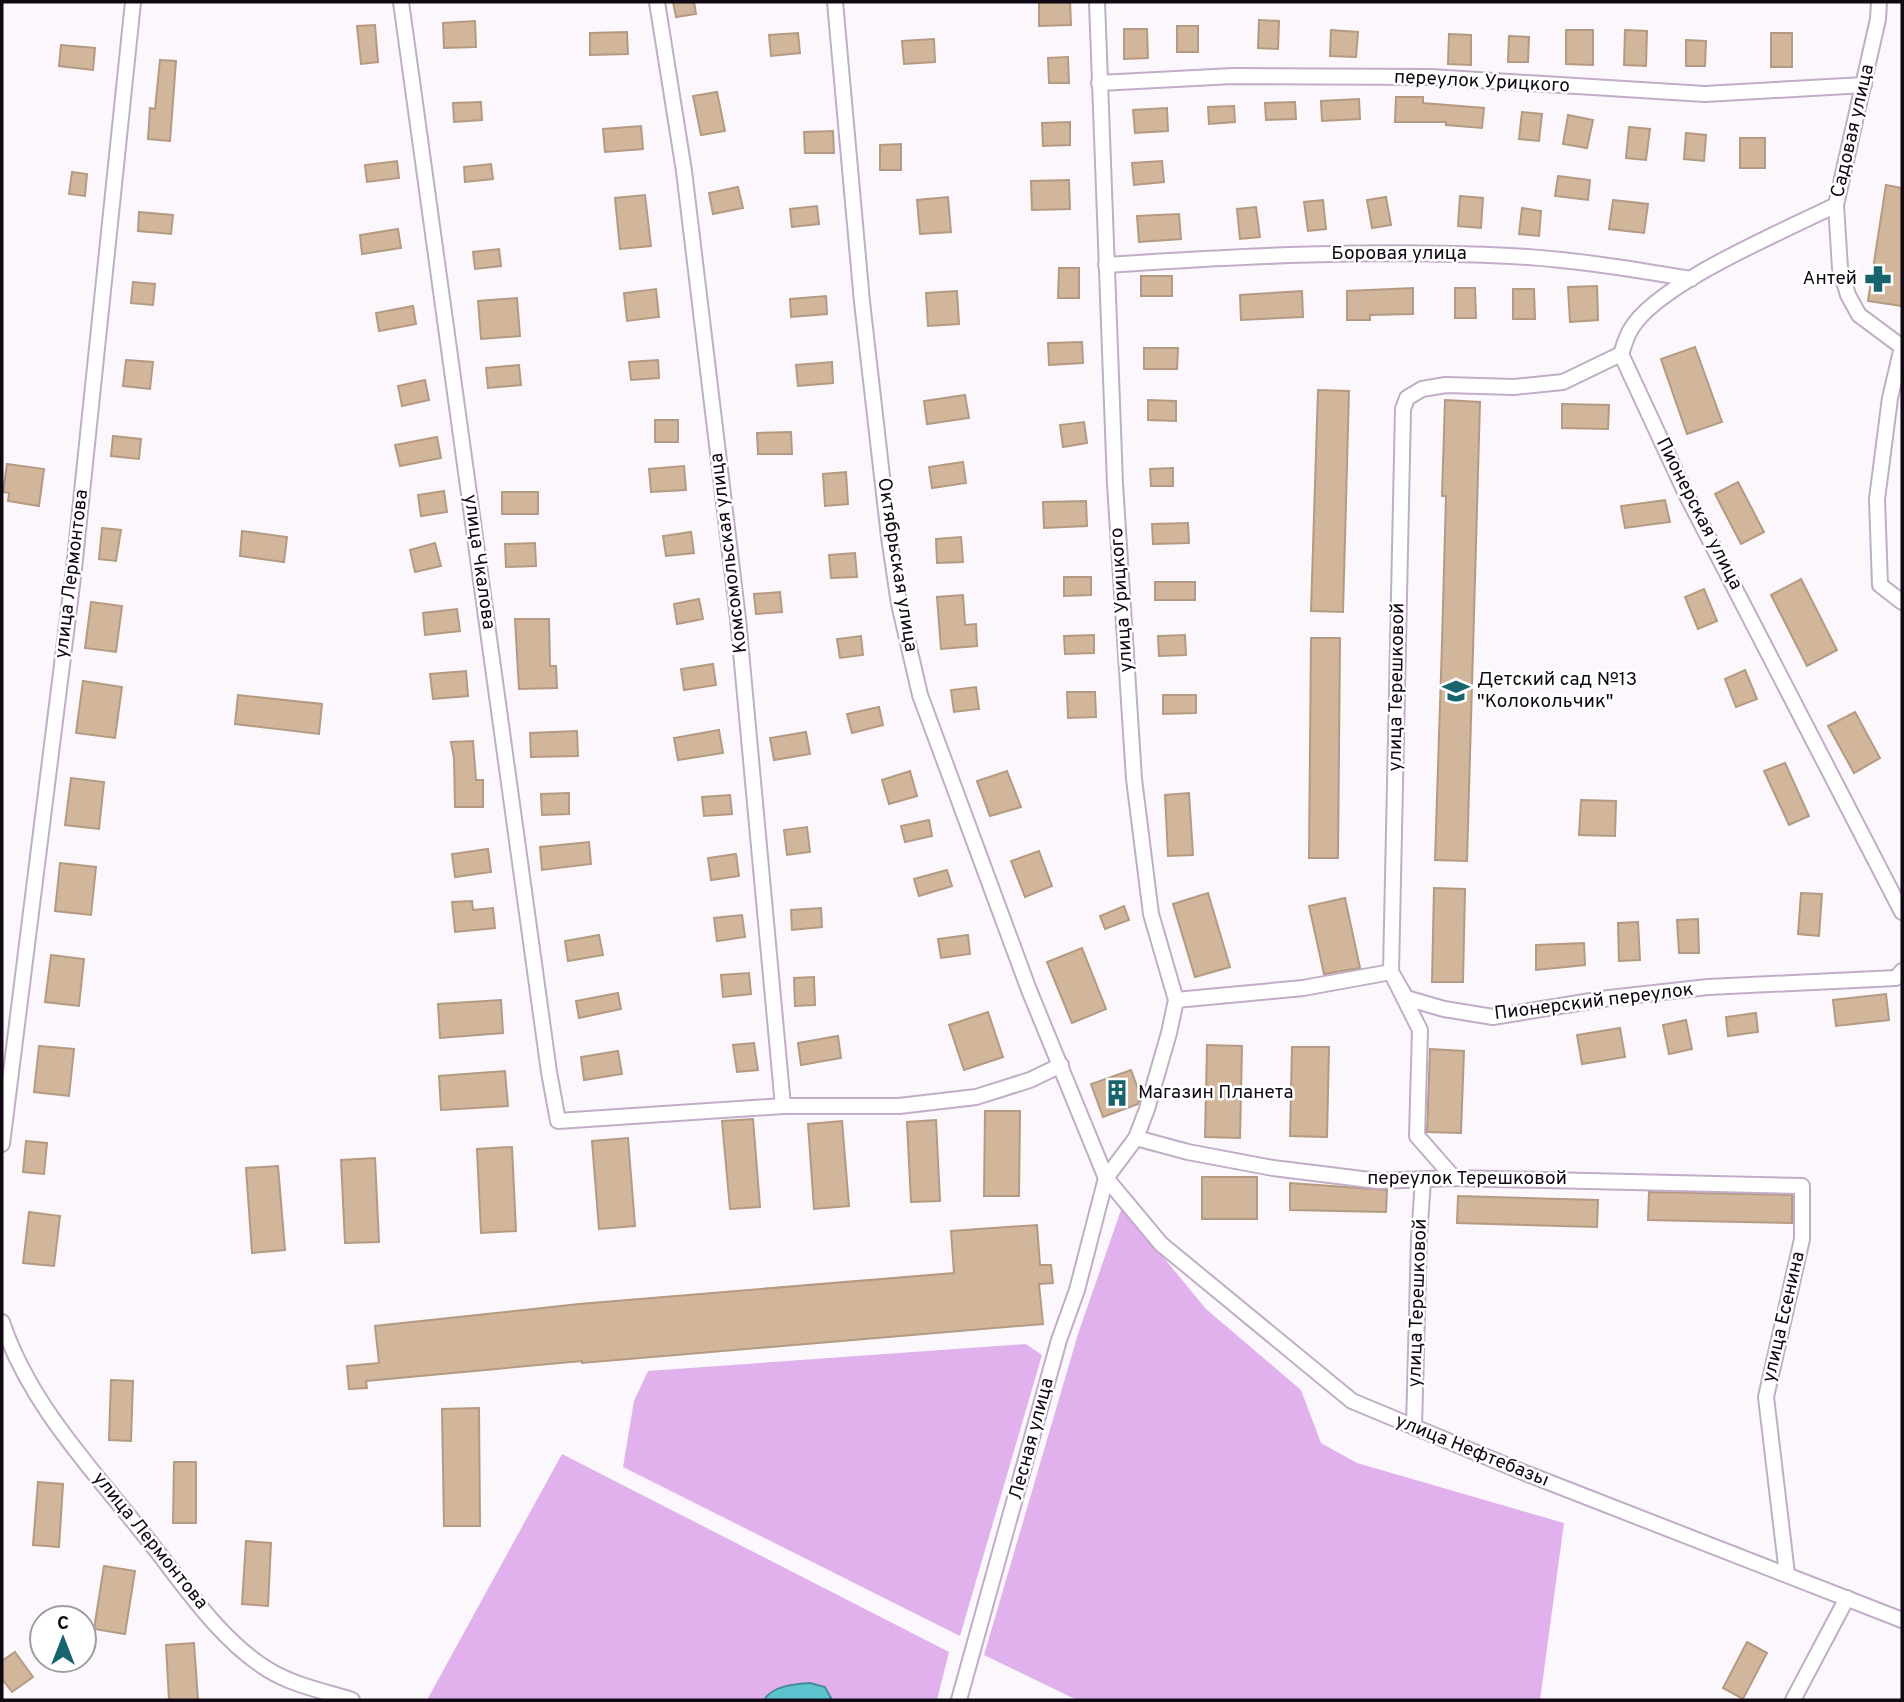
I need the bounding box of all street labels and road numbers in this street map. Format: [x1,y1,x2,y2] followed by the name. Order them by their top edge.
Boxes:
[1826,62,1880,200] street label: Садовая улица
[1393,65,1571,99] street label: переулок Урицкого
[1331,242,1467,266] street label: Боровая улица
[1650,434,1748,594] street label: Пионерская улица
[705,452,753,654] street label: Комсомольская улица
[871,476,923,654] street label: Октябрьская улица
[50,488,94,660] street label: улица Лермонтова
[458,493,500,631] street label: улица Чкалова
[1105,527,1139,673] street label: улица Урицкого
[1384,602,1410,772] street label: улица Терешковой
[1493,978,1695,1026] street label: Пионерский переулок
[1367,1167,1567,1191] street label: переулок Терешковой
[1403,1218,1433,1388] street label: улица Терешковой
[1757,1249,1811,1385] street label: улица Есенина
[1004,1375,1060,1503] street label: Лесная улица
[1392,1409,1552,1493] street label: улица Нефтебазы
[87,1467,213,1615] street label: улица Лермонтова

